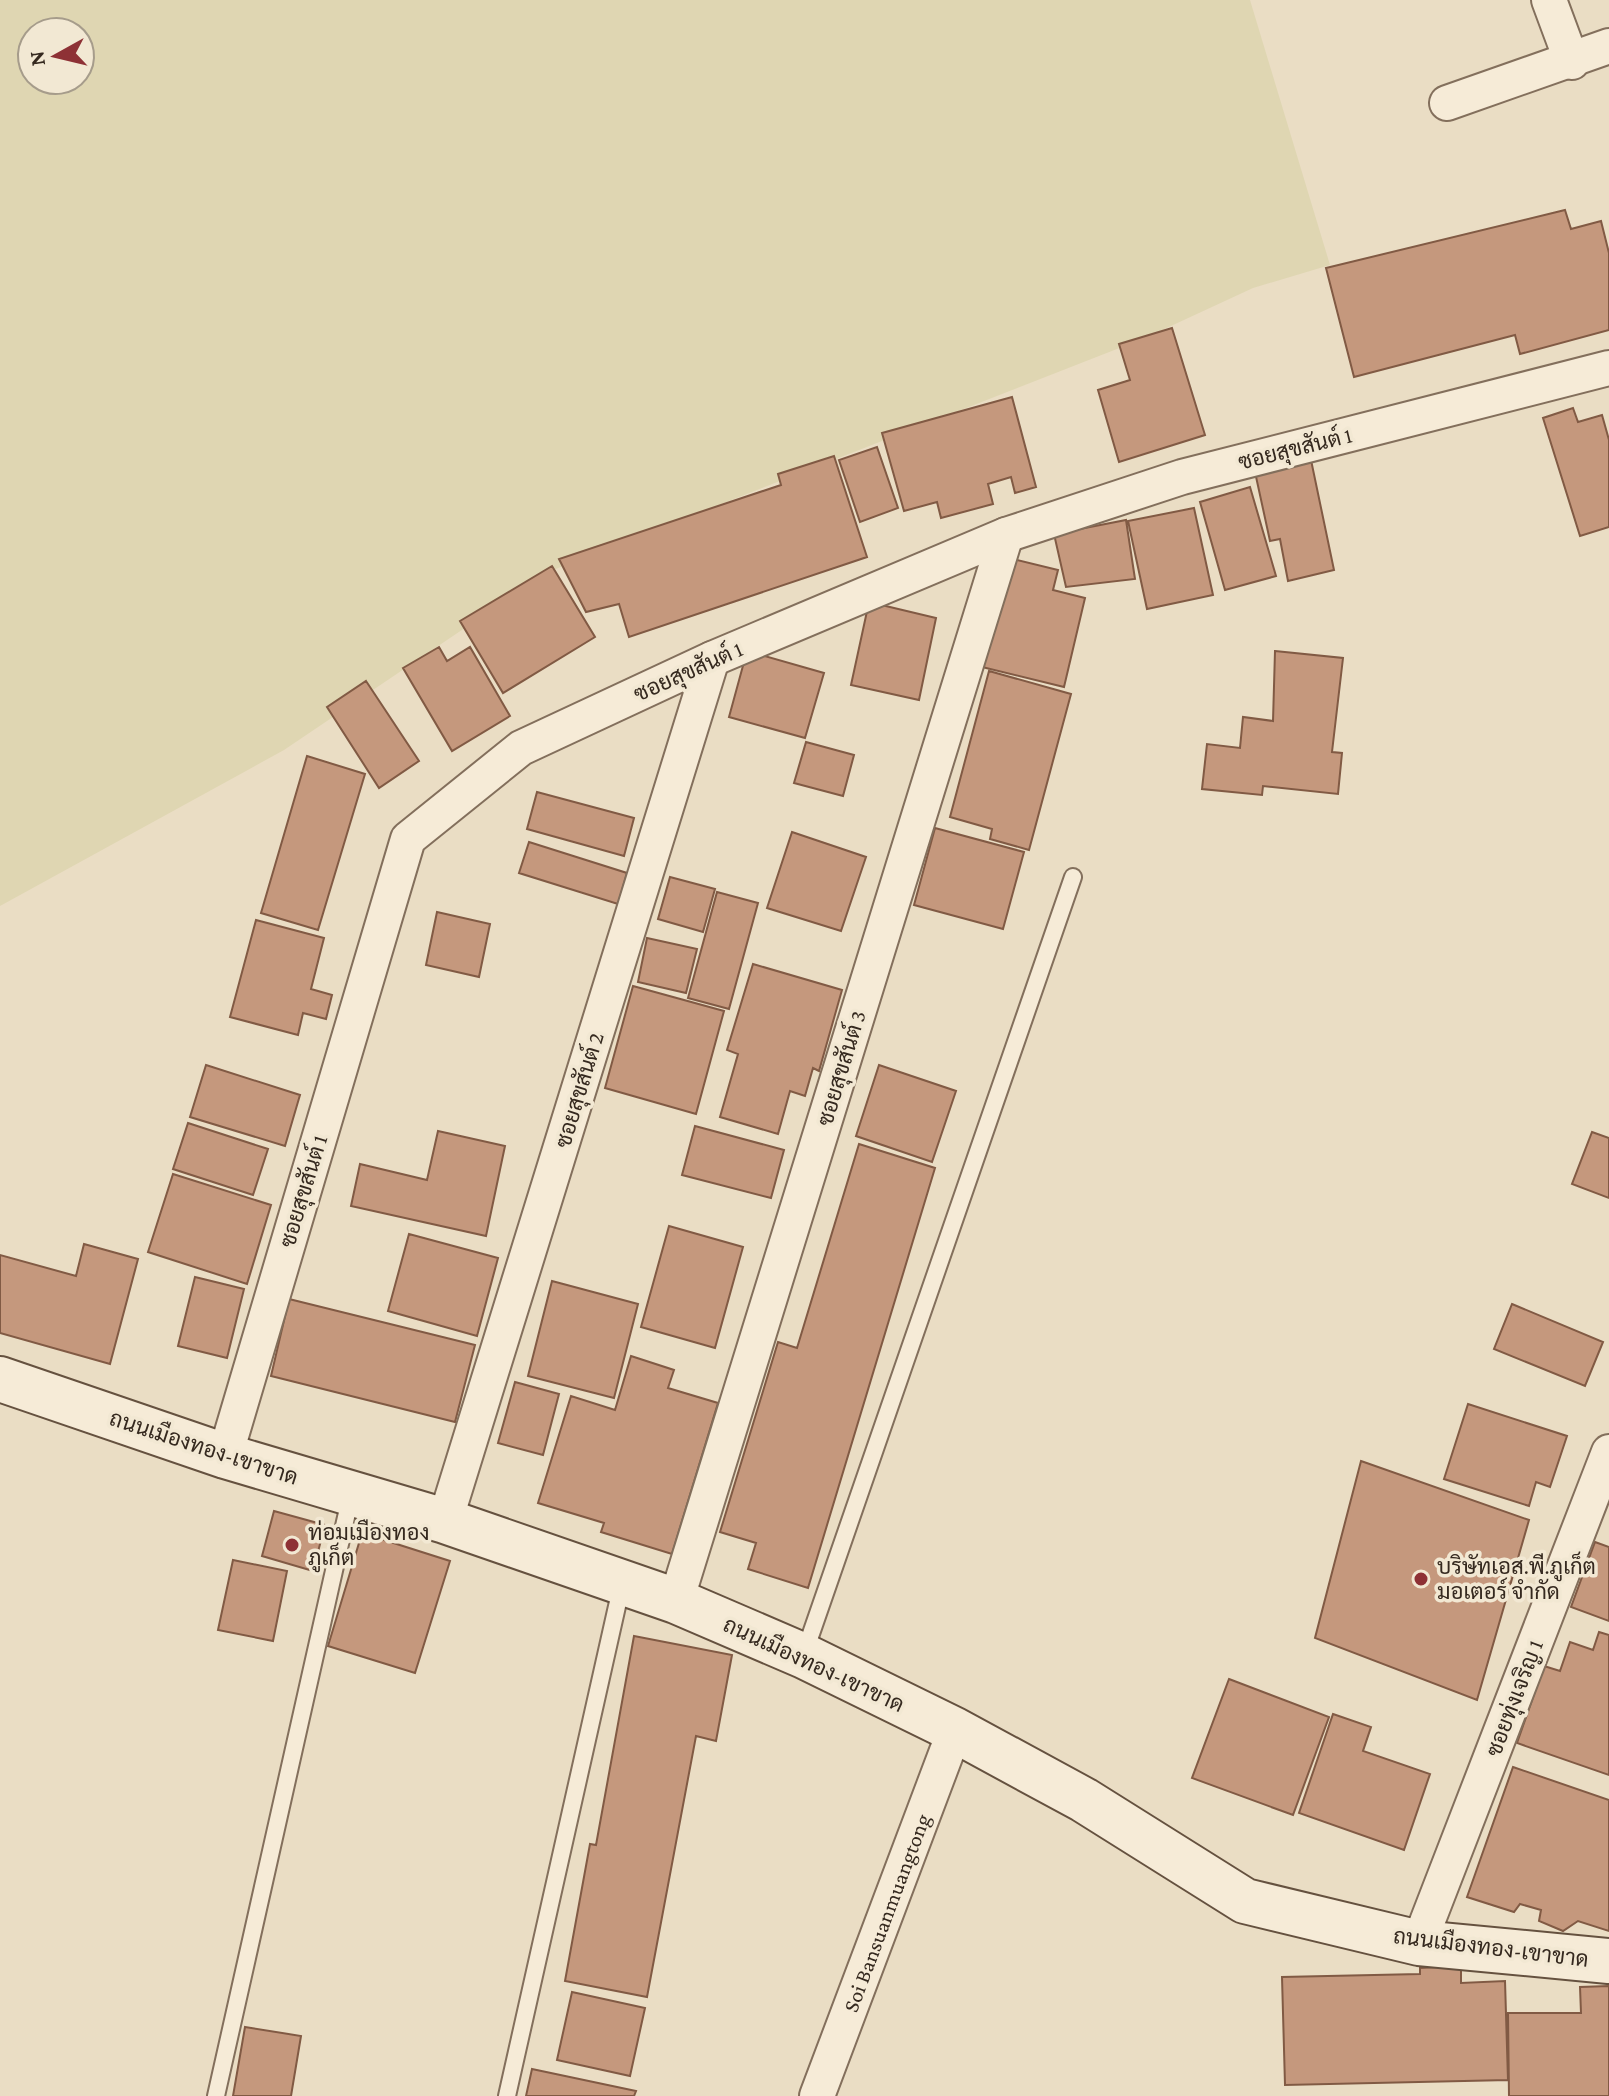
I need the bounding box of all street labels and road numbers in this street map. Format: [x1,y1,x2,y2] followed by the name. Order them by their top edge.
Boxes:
[1235,420,1355,478] street label: ซอยสุขสันต์ 1
[629,635,748,709] street label: ซอยสุขสันต์ 1
[810,1007,874,1130] street label: ซอยสุขสันต์ 3
[548,1029,612,1152] street label: ซอยสุขสันต์ 2
[273,1131,335,1251] street label: ซอยสุขสันต์ 1
[106,1404,302,1490] street label: ถนนเมืองทอง-เขาขาด
[719,1611,909,1717] street label: ถนนเมืองทอง-เขาขาด
[1480,1636,1551,1761] street label: ซอยทุ่งเจริญ 1
[838,1810,935,2015] street label: Soi Bansuanmuangtong
[1392,1922,1590,1972] street label: ถนนเมืองทอง-เขาขาด

